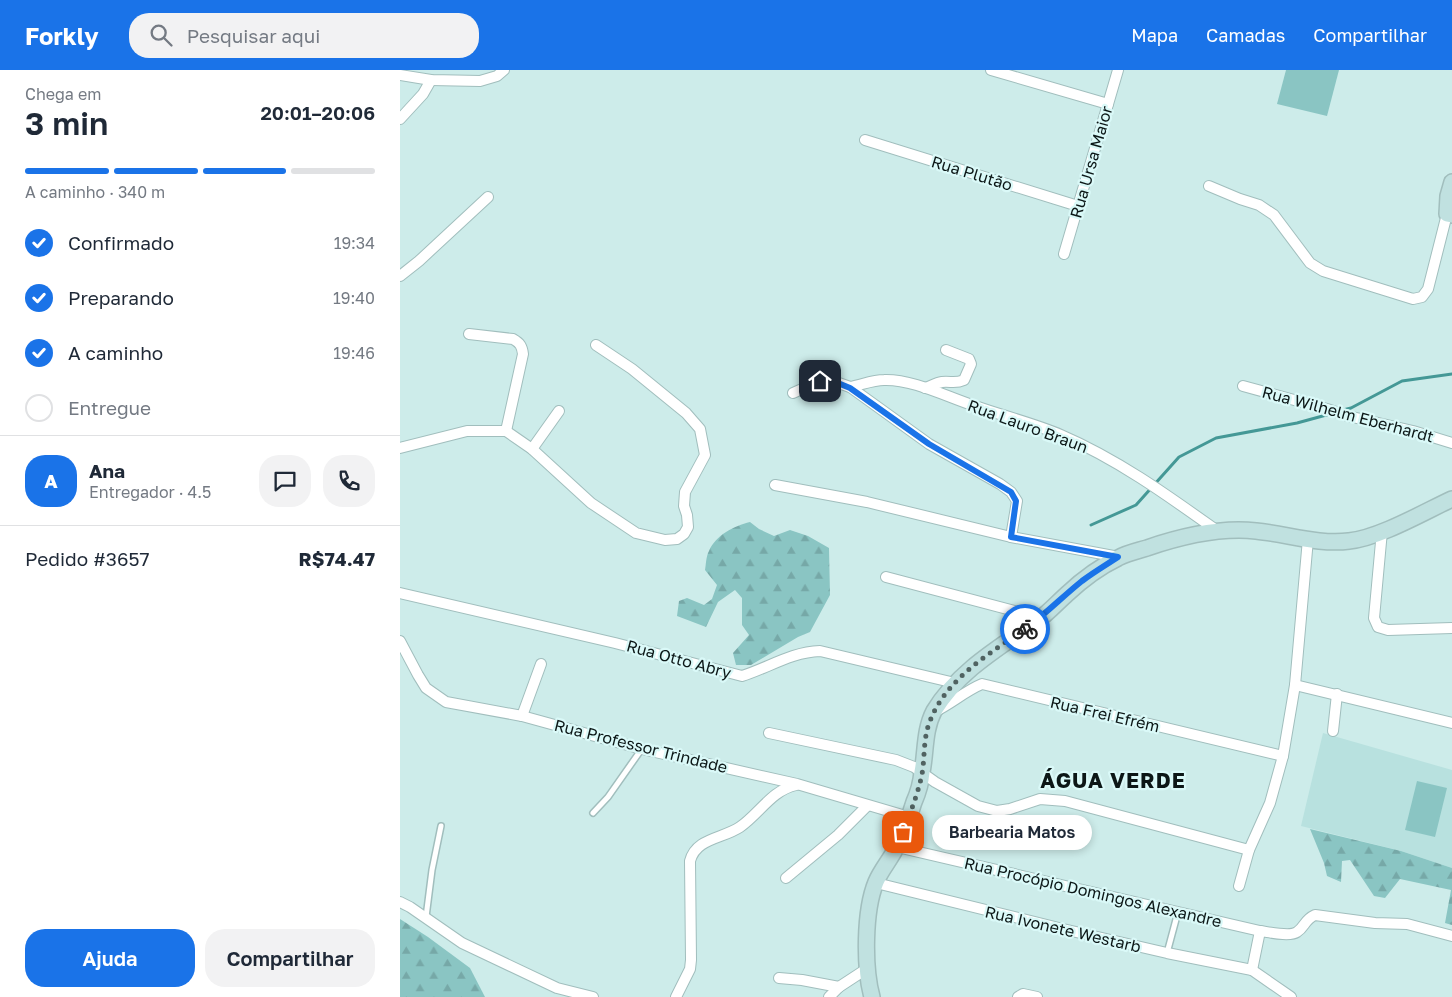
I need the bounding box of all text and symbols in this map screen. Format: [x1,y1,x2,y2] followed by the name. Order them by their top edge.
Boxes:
[129,13,479,58] search box
[25,21,99,50] text: Forkly
[147,21,175,49] icon: search
[187,24,320,47] text: Pesquisar aqui
[1131,24,1178,46] text: Mapa
[1206,24,1285,46] text: Camadas
[1313,24,1427,46] text: Compartilhar
[25,84,101,104] text: Chega em
[260,101,375,124] text: 20:01–20:06
[25,104,108,142] text: 3 min
[1065,104,1117,220] street label: Rua Ursa Maior
[929,151,1015,195] street label: Rua Plutão
[25,182,165,202] text: A caminho · 340 m
[25,229,53,257] icon: check
[68,231,174,254] text: Confirmado
[334,233,375,253] text: 19:34
[25,284,53,312] icon: check
[68,286,174,309] text: Preparando
[333,288,375,308] text: 19:40
[25,339,53,367] icon: check
[68,341,163,364] text: A caminho
[333,343,375,363] text: 19:46
[799,360,841,402] pin
[806,367,834,395] icon: home
[1260,381,1436,447] street label: Rua Wilhelm Eberhardt
[965,395,1091,457] street label: Rua Lauro Braun
[68,396,151,419] text: Entregue
[259,455,311,507] button: chat
[323,455,375,507] button: phone
[89,459,125,482] text: Ana
[44,469,58,492] text: A
[89,482,211,502] text: Entregador · 4.5
[25,547,150,570] text: Pedido #3657
[299,547,375,570] text: R$74.47
[1000,604,1050,654] courier
[1011,615,1039,643] icon: bike
[624,635,734,683] street label: Rua Otto Abry
[1048,692,1162,736] street label: Rua Frei Efrém
[552,715,730,777] street label: Rua Professor Trindade
[1040,767,1186,793] district label: ÁGUA VERDE
[882,811,924,853] pin
[933,814,1093,850] callout: Barbearia Matos
[889,818,917,846] icon: bag
[949,822,1075,842] text: Barbearia Matos
[962,853,1224,931] street label: Rua Procópio Domingos Alexandre
[983,901,1143,957] street label: Rua Ivonete Westarb
[25,929,195,987] button: Ajuda
[205,929,375,987] button: Compartilhar

